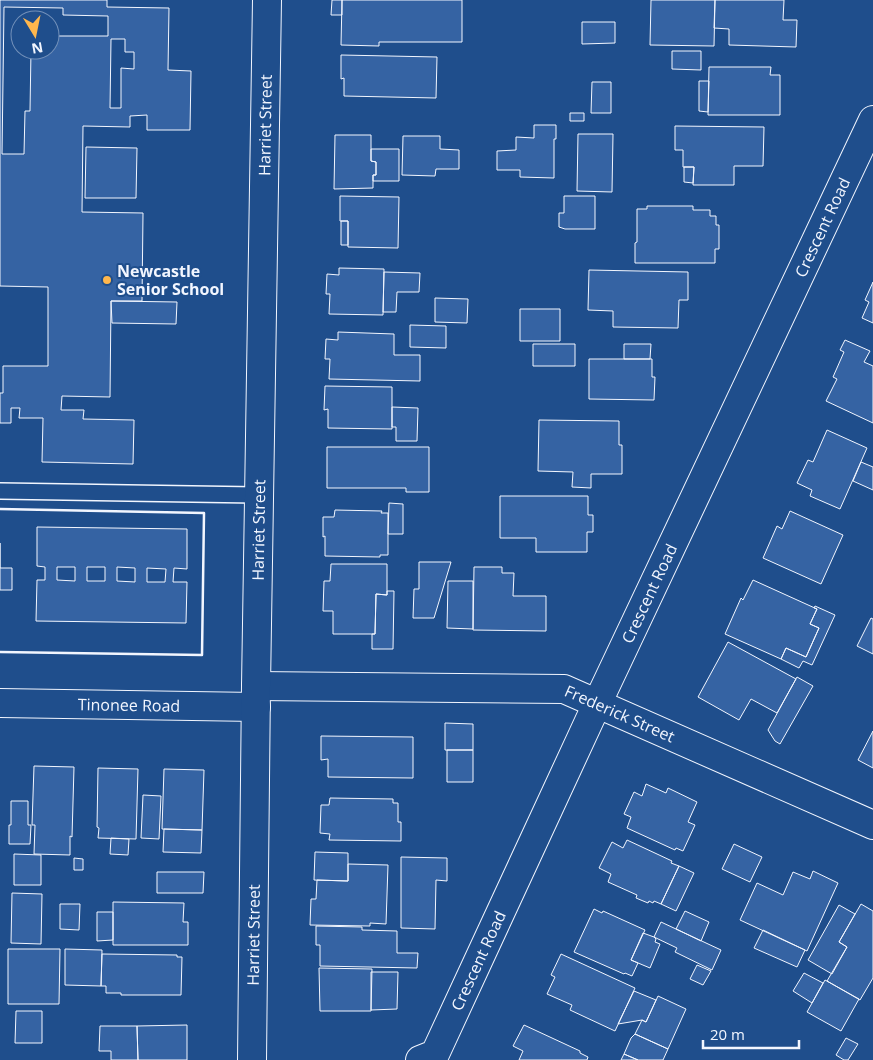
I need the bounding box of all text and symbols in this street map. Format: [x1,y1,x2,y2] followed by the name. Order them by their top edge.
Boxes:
[10,10,60,60] north arrow
[30,38,45,59] text: N
[253,74,277,176] street label: Harriet Street
[789,174,855,281] street label: Crescent Road
[117,260,224,300] place label: Newcastle Senior School
[101,274,113,286] marker: Newcastle Senior School
[247,479,270,581] street label: Harriet Street
[616,540,682,647] street label: Crescent Road
[561,680,679,748] street label: Frederick Street
[78,693,180,717] street label: Tinonee Road
[242,884,265,986] street label: Harriet Street
[446,907,511,1014] street label: Crescent Road
[703,1018,799,1050] scale bar
[710,1024,745,1044] text: 20 m

